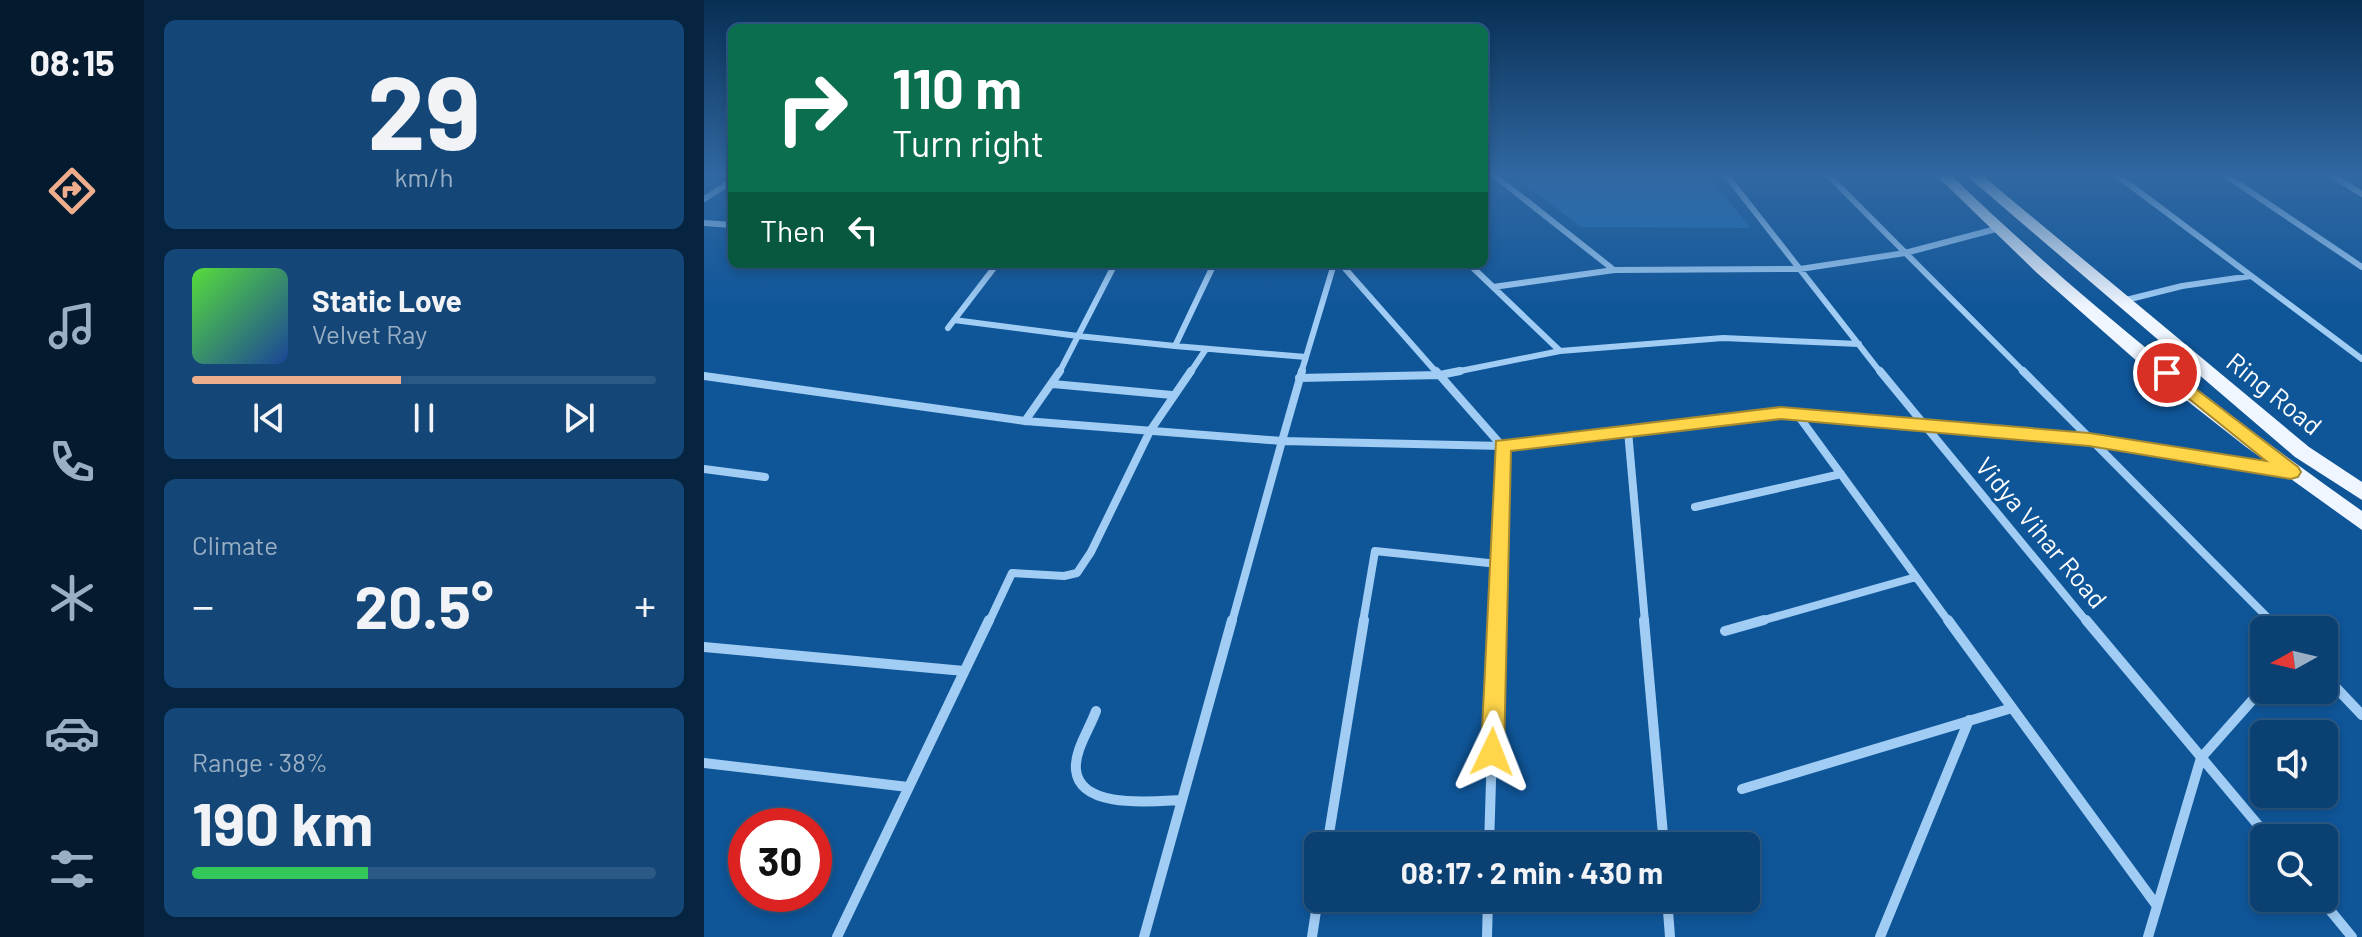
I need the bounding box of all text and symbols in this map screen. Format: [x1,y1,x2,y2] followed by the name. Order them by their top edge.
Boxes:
[29,40,115,83] text: 08:15
[367,46,481,171] text: 29
[892,53,1022,120] text: 110 m
[760,56,864,160] icon: right
[892,121,1044,164] text: Turn right
[395,161,453,192] text: km/h
[44,163,100,219] icon: directions
[841,208,885,252] icon: left
[760,212,825,248] text: Then
[312,282,462,318] text: Static Love
[44,298,100,354] icon: music
[312,318,427,349] text: Velvet Ray
[2133,339,2201,407] pin
[2221,345,2329,440] street label: Ring Road
[2145,351,2189,395] icon: arrive
[247,396,291,440] icon: previous
[402,396,446,440] icon: pause
[557,396,601,440] icon: next
[44,434,100,490] icon: phone
[1970,450,2114,614] street label: Vidya Vihar Road
[192,529,278,560] text: Climate
[355,569,493,641] text: 20.5°
[44,570,100,626] icon: climate
[192,578,214,631] text: −
[634,578,656,631] text: +
[2250,616,2338,704] north arrow
[2250,616,2338,912] map controls
[44,705,100,761] icon: car
[1450,710,1534,794] position arrow
[2250,720,2338,808] button: sound
[192,746,328,777] text: Range · 38%
[192,786,373,858] text: 190 km
[728,808,832,912] speed limit sign: 30
[2250,824,2338,912] button: search
[44,841,100,897] icon: filters
[1401,854,1663,890] text: 08:17 · 2 min · 430 m

